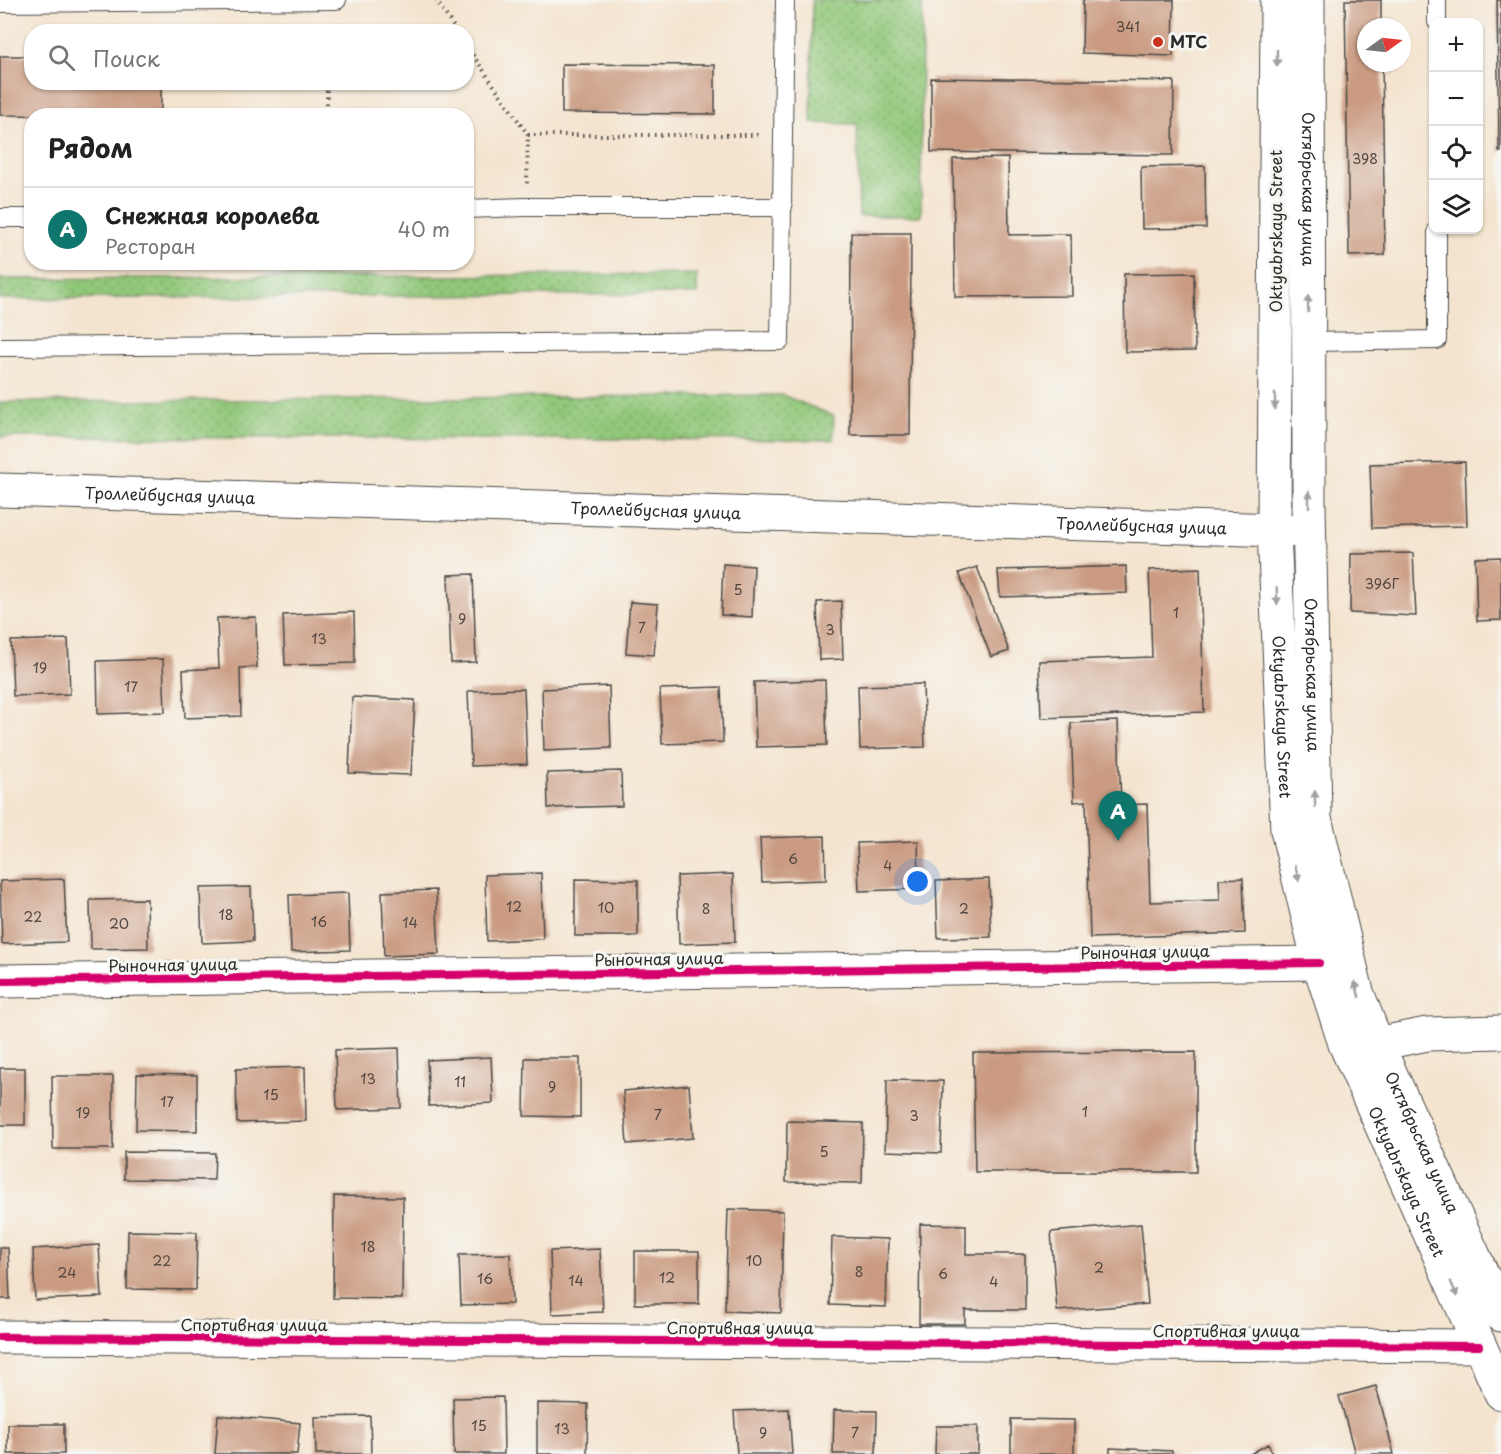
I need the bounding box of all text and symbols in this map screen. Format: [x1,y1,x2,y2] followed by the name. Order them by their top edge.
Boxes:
[1116,16,1140,37] house number: 341
[1357,18,1411,72] north arrow
[1429,18,1483,234] map controls
[1429,18,1483,72] button: +
[24,24,474,90] search box
[1170,29,1207,53] place label: МТС
[1151,35,1165,49] marker: МТС
[45,41,78,74] icon: search
[93,41,160,74] text: Поиск
[1272,49,1282,68] one-way arrow
[1429,72,1483,126] button: −
[1297,112,1322,266] street label: Октябрьская улица
[1429,126,1483,180] button: locate
[48,128,133,167] text: Рядом
[1352,148,1378,169] house number: 398
[1263,149,1287,312] street label: Oktyabrskaya Street
[1429,180,1483,234] button: layers
[105,198,320,231] text: Снежная королева
[60,214,75,244] text: A
[398,214,450,244] text: 40 m
[105,231,196,261] text: Ресторан
[1303,294,1313,313] one-way arrow
[1270,391,1280,410] one-way arrow
[84,480,256,509] street label: Троллейбусная улица
[1304,489,1314,508] one-way arrow
[570,495,741,524] street label: Троллейбусная улица
[1056,510,1227,539] street label: Троллейбусная улица
[1365,573,1400,594] house number: 396Г
[733,579,743,600] house number: 5
[1273,586,1282,605] one-way arrow
[1300,598,1327,752] street label: Октябрьская улица
[1173,602,1179,623] house number: 1
[458,608,466,629] house number: 9
[638,617,646,638] house number: 7
[825,619,835,640] house number: 3
[311,628,327,649] house number: 13
[1268,635,1299,799] street label: Oktyabrskaya Street
[33,657,47,678] house number: 19
[124,676,138,697] house number: 17
[1310,789,1319,808] one-way arrow
[1098,792,1138,841] pin: A
[788,848,798,869] house number: 6
[883,855,893,876] house number: 4
[1293,864,1303,883] one-way arrow
[903,867,932,896] your location
[506,896,522,917] house number: 12
[598,897,614,918] house number: 10
[702,898,710,919] house number: 8
[959,898,969,919] house number: 2
[218,904,234,925] house number: 18
[24,906,42,927] house number: 22
[311,911,327,932] house number: 16
[402,912,418,933] house number: 14
[109,913,129,934] house number: 20
[1080,938,1210,964] street label: Рыночная улица
[594,945,724,971] street label: Рыночная улица
[108,951,238,977] street label: Рыночная улица
[1352,980,1361,998] one-way arrow
[1380,1067,1466,1217] street label: Октябрьская улица
[360,1068,376,1089] house number: 13
[454,1071,466,1092] house number: 11
[548,1076,556,1097] house number: 9
[263,1084,279,1105] house number: 15
[160,1091,174,1112] house number: 17
[1082,1101,1088,1122] house number: 1
[76,1102,90,1123] house number: 19
[1363,1102,1452,1261] street label: Oktyabrskaya Street
[654,1104,662,1125] house number: 7
[909,1105,919,1126] house number: 3
[819,1141,829,1162] house number: 5
[360,1236,376,1257] house number: 18
[153,1250,171,1271] house number: 22
[746,1250,762,1271] house number: 10
[1094,1257,1104,1278] house number: 2
[855,1261,863,1282] house number: 8
[58,1262,76,1283] house number: 24
[938,1263,948,1284] house number: 6
[659,1267,675,1288] house number: 12
[477,1268,493,1289] house number: 16
[568,1270,584,1291] house number: 14
[989,1271,999,1292] house number: 4
[1449,1280,1459,1298] one-way arrow
[181,1312,328,1336] street label: Спортивная улица
[667,1315,814,1339] street label: Спортивная улица
[1153,1318,1300,1342] street label: Спортивная улица
[471,1415,487,1436] house number: 15
[554,1418,570,1439] house number: 13
[759,1422,767,1443] house number: 9
[851,1422,859,1443] house number: 7

